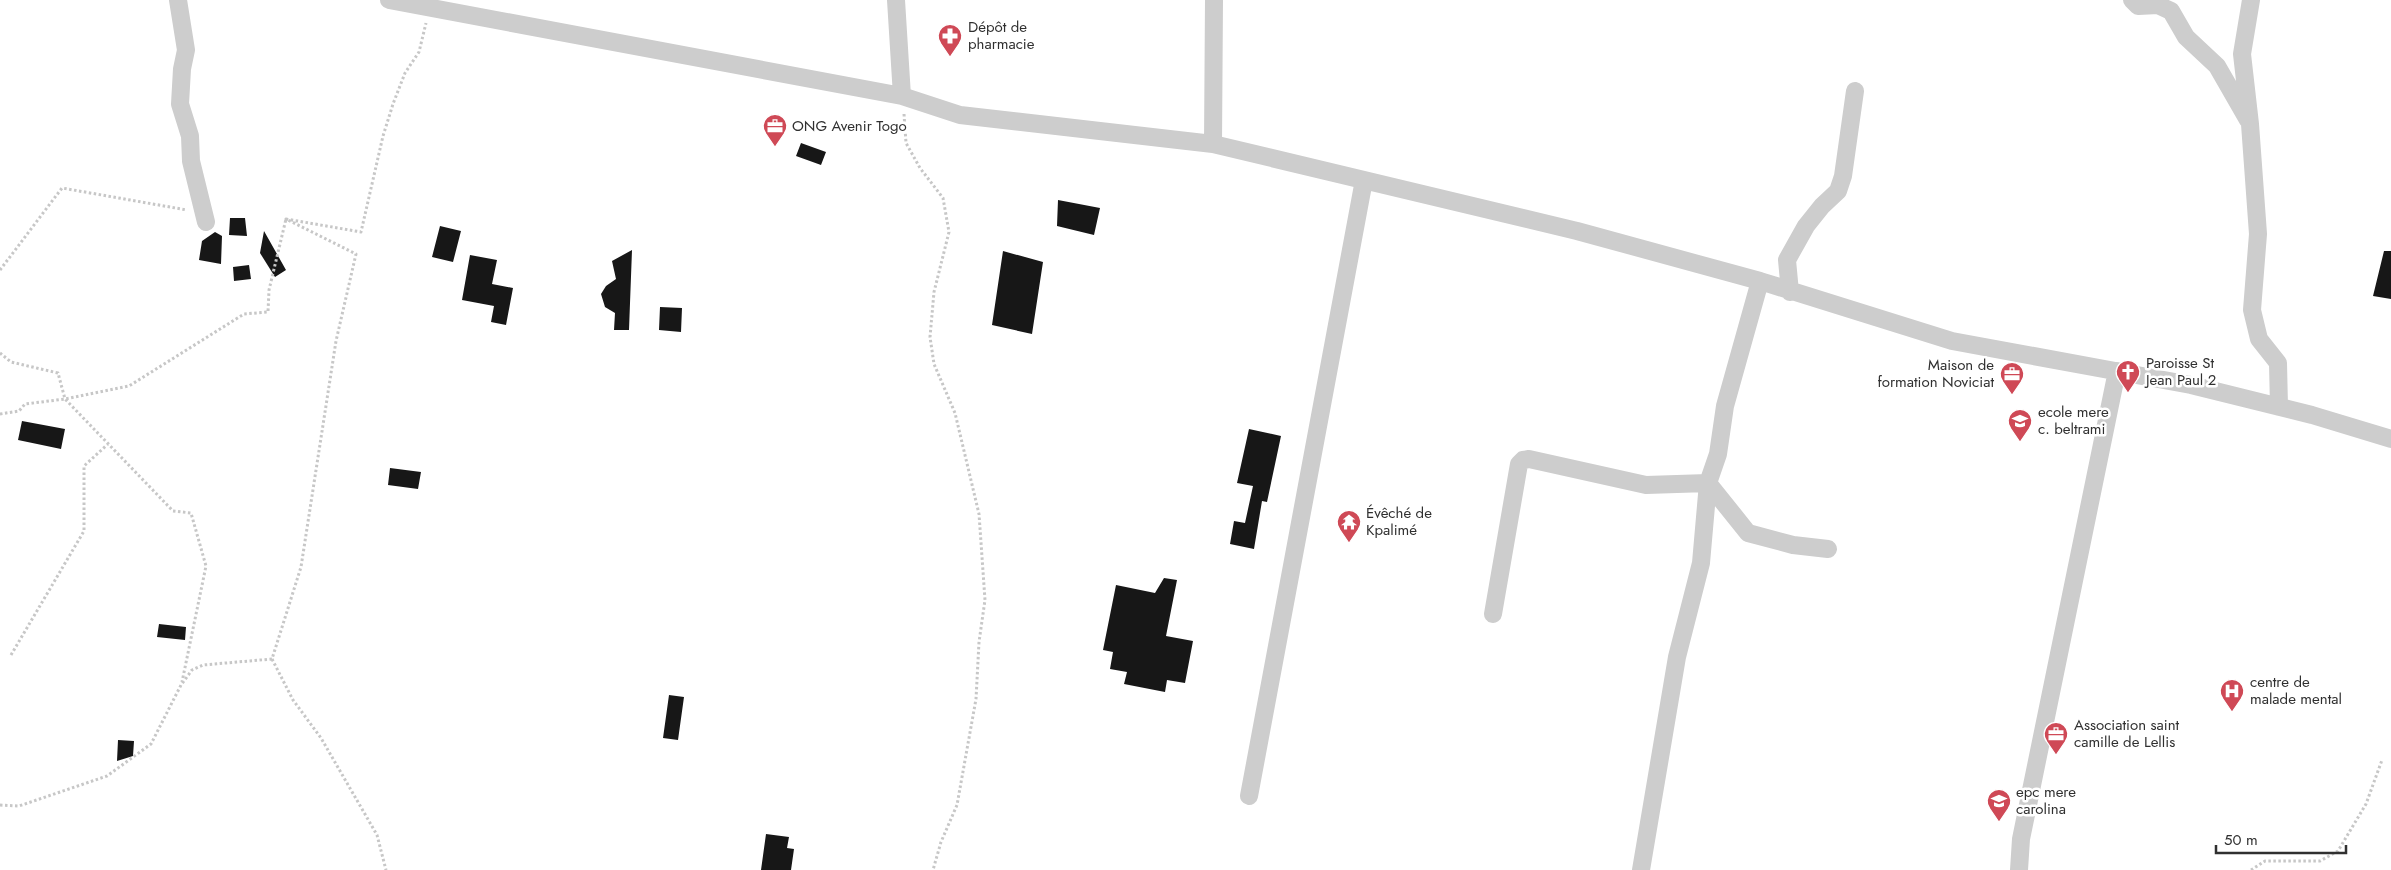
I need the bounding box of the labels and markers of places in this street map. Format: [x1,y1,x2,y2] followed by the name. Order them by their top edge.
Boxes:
[968,16,1035,55] place label: Dépôt de pharmacie
[937,23,963,57] pharmacy icon: Dépôt de pharmacie
[762,113,788,147] office icon: ONG Avenir Togo
[792,115,907,137] place label: ONG Avenir Togo
[2144,352,2216,391] place label: Paroisse St Jean Paul 2
[1877,354,1994,393] place label: Maison de formation Noviciat
[2115,359,2141,393] church icon: Paroisse St Jean Paul 2
[1999,361,2025,395] office icon: Maison de formation Noviciat
[2038,401,2109,440] place label: ecole mere c. beltrami
[2007,408,2033,442] school or university icon: ecole mere c. beltrami
[1366,502,1432,541] place label: Évêché de Kpalimé
[1336,509,1362,543] temple icon: Évêché de Kpalimé
[2250,671,2342,710] place label: centre de malade mental
[2219,678,2245,712] hospital icon: centre de malade mental
[2074,714,2180,753] place label: Association saint camille de Lellis
[2043,721,2069,755] office icon: Association saint camille de Lellis
[2016,781,2076,820] place label: epc mere carolina
[1986,788,2012,822] school or university icon: epc mere carolina

